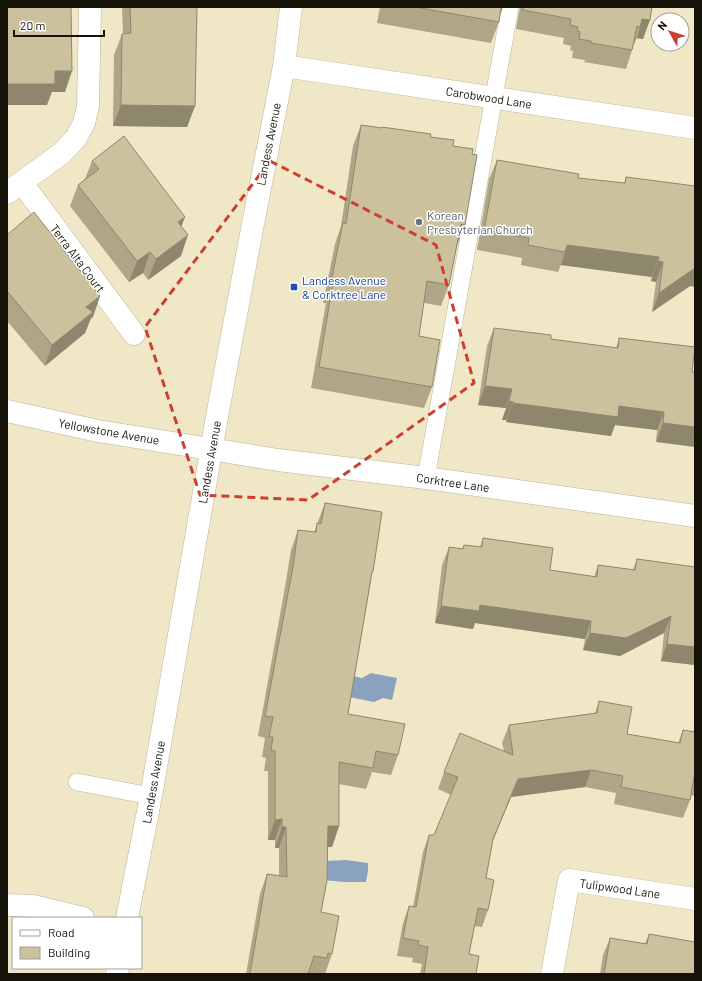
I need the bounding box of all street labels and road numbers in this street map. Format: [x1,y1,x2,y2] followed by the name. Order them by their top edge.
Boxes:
[445,83,533,111] street label: Carobwood Lane
[253,101,283,187] street label: Landess Avenue
[48,221,108,295] street label: Terra Alta Court
[57,415,161,447] street label: Yellowstone Avenue
[195,419,223,505] street label: Landess Avenue
[415,470,491,494] street label: Corktree Lane
[139,739,167,825] street label: Landess Avenue
[579,875,661,901] street label: Tulipwood Lane

